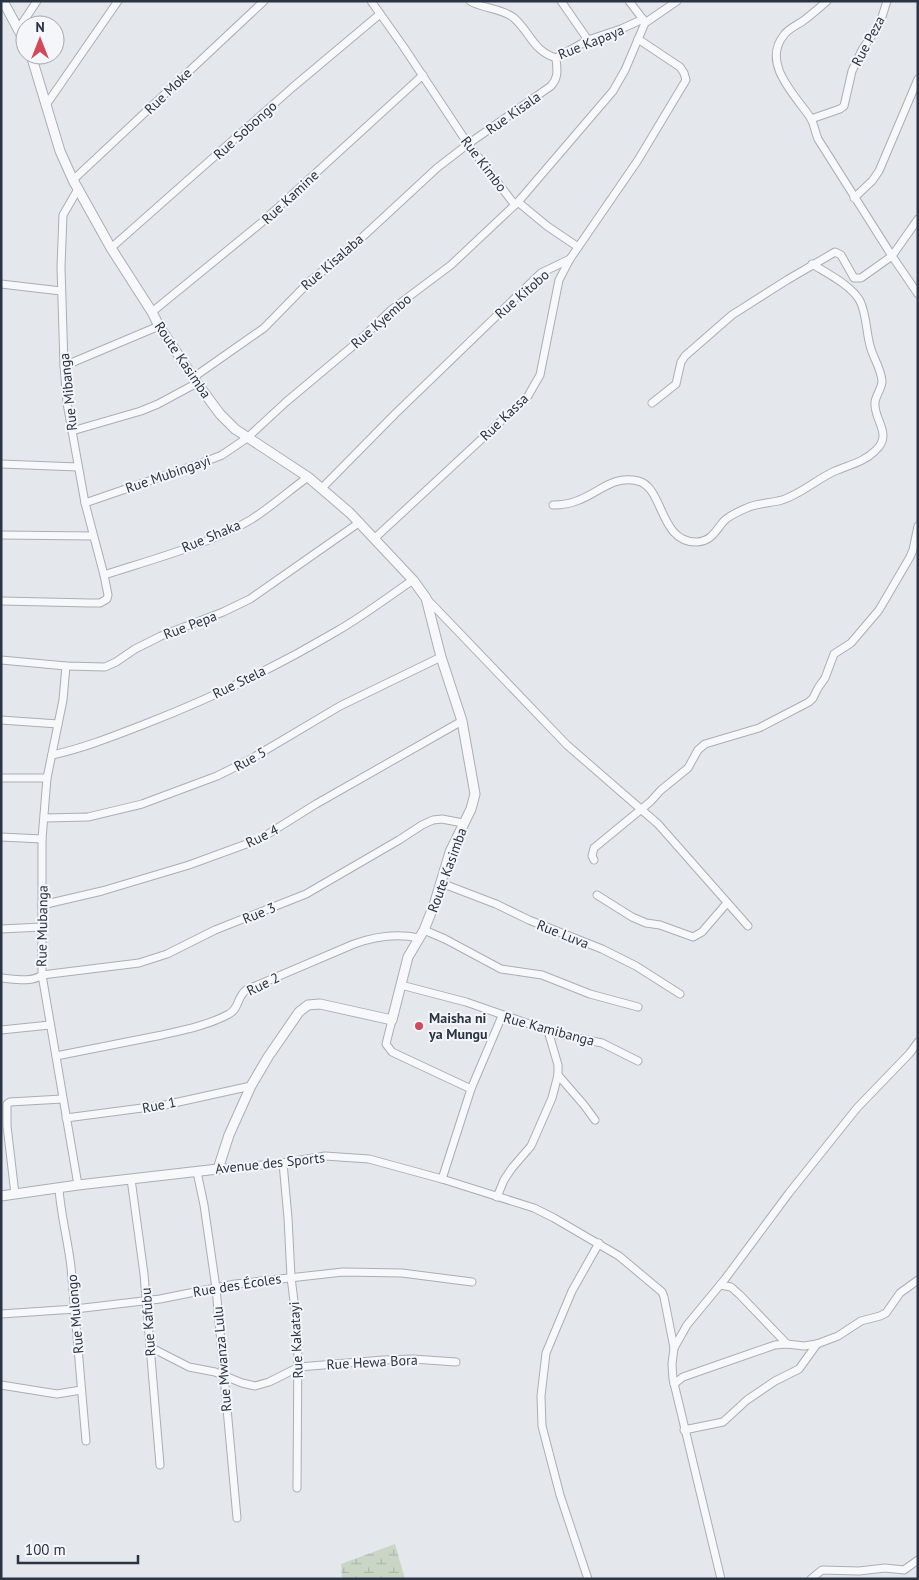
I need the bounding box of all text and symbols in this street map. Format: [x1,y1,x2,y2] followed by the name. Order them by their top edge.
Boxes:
[847,13,889,69] street label: Rue Peza
[15,15,65,65] north arrow
[35,18,45,36] text: N
[555,21,627,63] street label: Rue Kapaya
[141,64,195,118] street label: Rue Moke
[482,88,544,138] street label: Rue Kisala
[210,97,280,163] street label: Rue Sobongo
[457,133,511,195] street label: Rue Kimbo
[258,166,322,228] street label: Rue Kamine
[297,230,367,294] street label: Rue Kisalaba
[491,266,553,322] street label: Rue Kitobo
[347,290,415,352] street label: Rue Kyembo
[151,318,215,402] street label: Route Kasimba
[55,352,81,432] street label: Rue Mibanga
[476,390,532,444] street label: Rue Kassa
[123,451,213,497] street label: Rue Mubingayi
[179,516,243,556] street label: Rue Shaka
[161,607,219,643] street label: Rue Pepa
[210,661,268,703] street label: Rue Stela
[231,743,269,775] street label: Rue 5
[243,820,282,852] street label: Rue 4
[423,825,471,915] street label: Route Kasimba
[32,885,52,967] street label: Rue Mubanga
[240,898,278,928] street label: Rue 3
[534,915,592,953] street label: Rue Luva
[244,968,282,1000] street label: Rue 2
[502,1008,597,1050] street label: Rue Kamibanga
[428,1009,488,1043] place label: Maisha ni ya Mungu
[413,1020,425,1032] marker: Maisha ni ya Mungu
[140,1093,178,1117] street label: Rue 1
[214,1148,326,1178] street label: Avenue des Sports
[192,1269,282,1301] street label: Rue des Écoles
[63,1274,87,1354] street label: Rue Mulongo
[137,1287,159,1357] street label: Rue Kafubu
[285,1301,307,1379] street label: Rue Kakatayi
[208,1306,236,1412] street label: Rue Mwanza Lulu
[326,1351,418,1373] street label: Rue Hewa Bora
[18,1532,138,1564] scale bar
[25,1540,66,1559] text: 100 m

